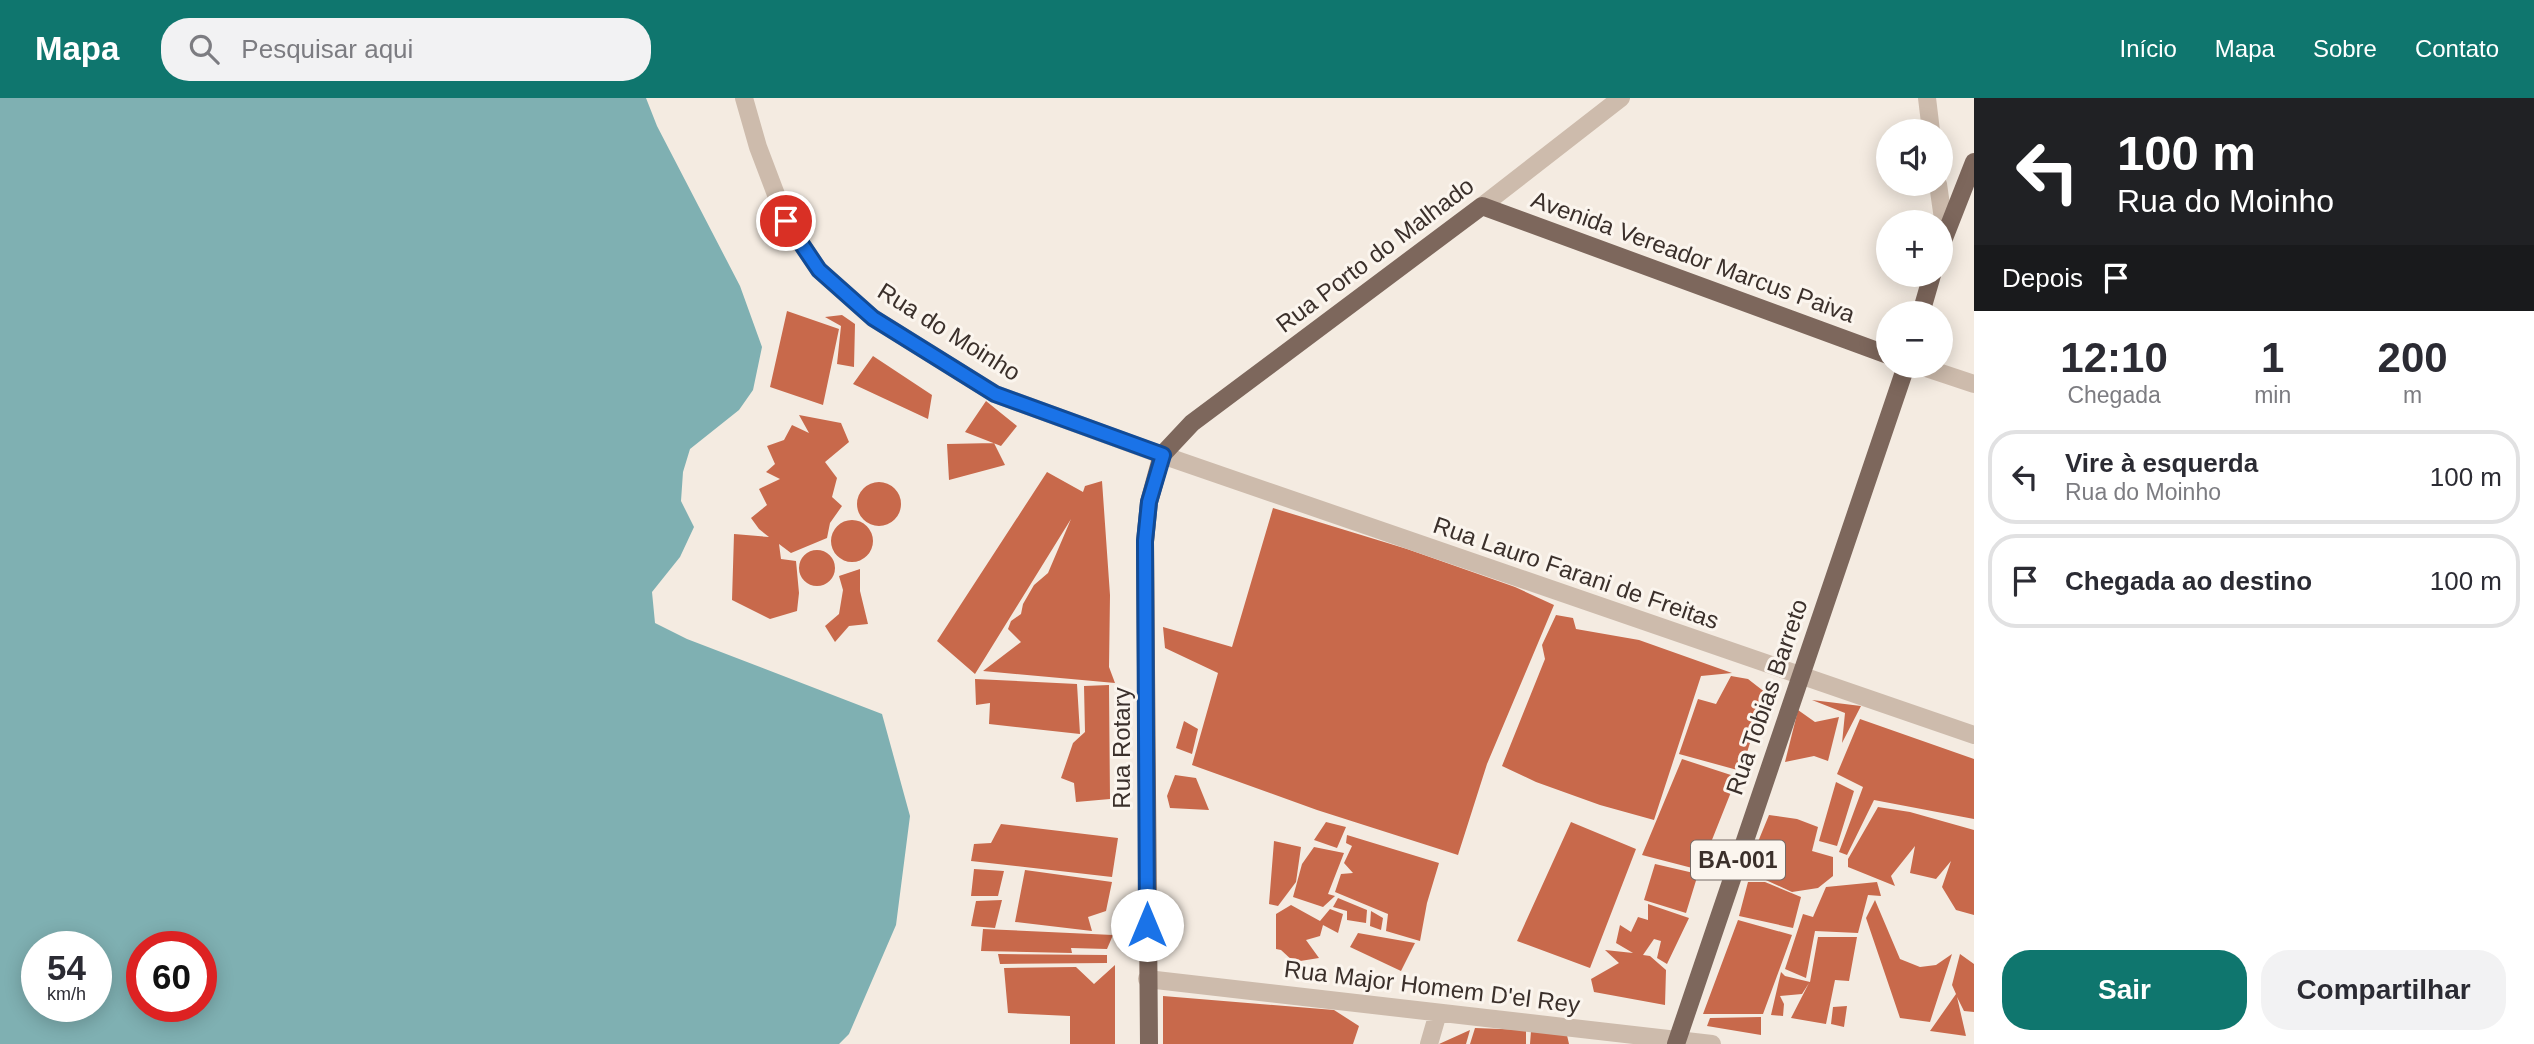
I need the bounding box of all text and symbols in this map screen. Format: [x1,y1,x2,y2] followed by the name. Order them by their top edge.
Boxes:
[161,18,651,81] search box
[35,30,119,67] text: Mapa
[185,30,223,68] icon: search
[241,34,413,64] text: Pesquisar aqui
[2119,35,2177,62] text: Início
[2215,35,2275,62] text: Mapa
[2313,35,2377,62] text: Sobre
[2415,35,2499,62] text: Contato
[1876,119,1953,378] map controls
[1876,119,1953,196] button: sound
[2002,126,2093,217] icon: left
[2117,126,2256,180] text: 100 m
[1271,172,1479,338] street label: Rua Porto do Malhado
[2117,183,2334,219] text: Rua do Moinho
[1528,185,1859,328] street label: Avenida Vereador Marcus Paiva
[756,191,816,251] pin
[767,202,805,240] icon: arrive
[1876,210,1953,287] button: +
[2097,259,2135,297] icon: arrive
[2002,263,2083,293] text: Depois
[873,277,1025,386] street label: Rua do Moinho
[1876,301,1953,378] button: −
[2060,334,2168,381] text: 12:10
[2261,334,2284,381] text: 1
[2378,334,2448,381] text: 200
[2067,382,2161,408] text: Chegada
[2254,382,2291,408] text: min
[2403,382,2422,408] text: m
[2065,448,2258,478] text: Vire à esquerda
[2006,458,2044,496] icon: left
[2430,462,2502,492] text: 100 m
[2065,479,2221,505] text: Rua do Moinho
[1430,511,1722,634] street label: Rua Lauro Farani de Freitas
[2006,562,2044,600] icon: arrive
[2065,566,2312,596] text: Chegada ao destino
[2430,566,2502,596] text: 100 m
[1720,596,1813,798] street label: Rua Tobias Barreto
[1108,687,1135,809] street label: Rua Rotary
[1691,840,1785,880] road number: BA-001
[1110,888,1184,962] position arrow
[126,931,217,1022] speed limit sign: 60
[47,948,86,987] text: 54
[2002,950,2247,1030] button: Sair
[2261,950,2506,1030] button: Compartilhar
[1283,955,1582,1018] street label: Rua Major Homem D'el Rey
[47,984,86,1004] text: km/h

